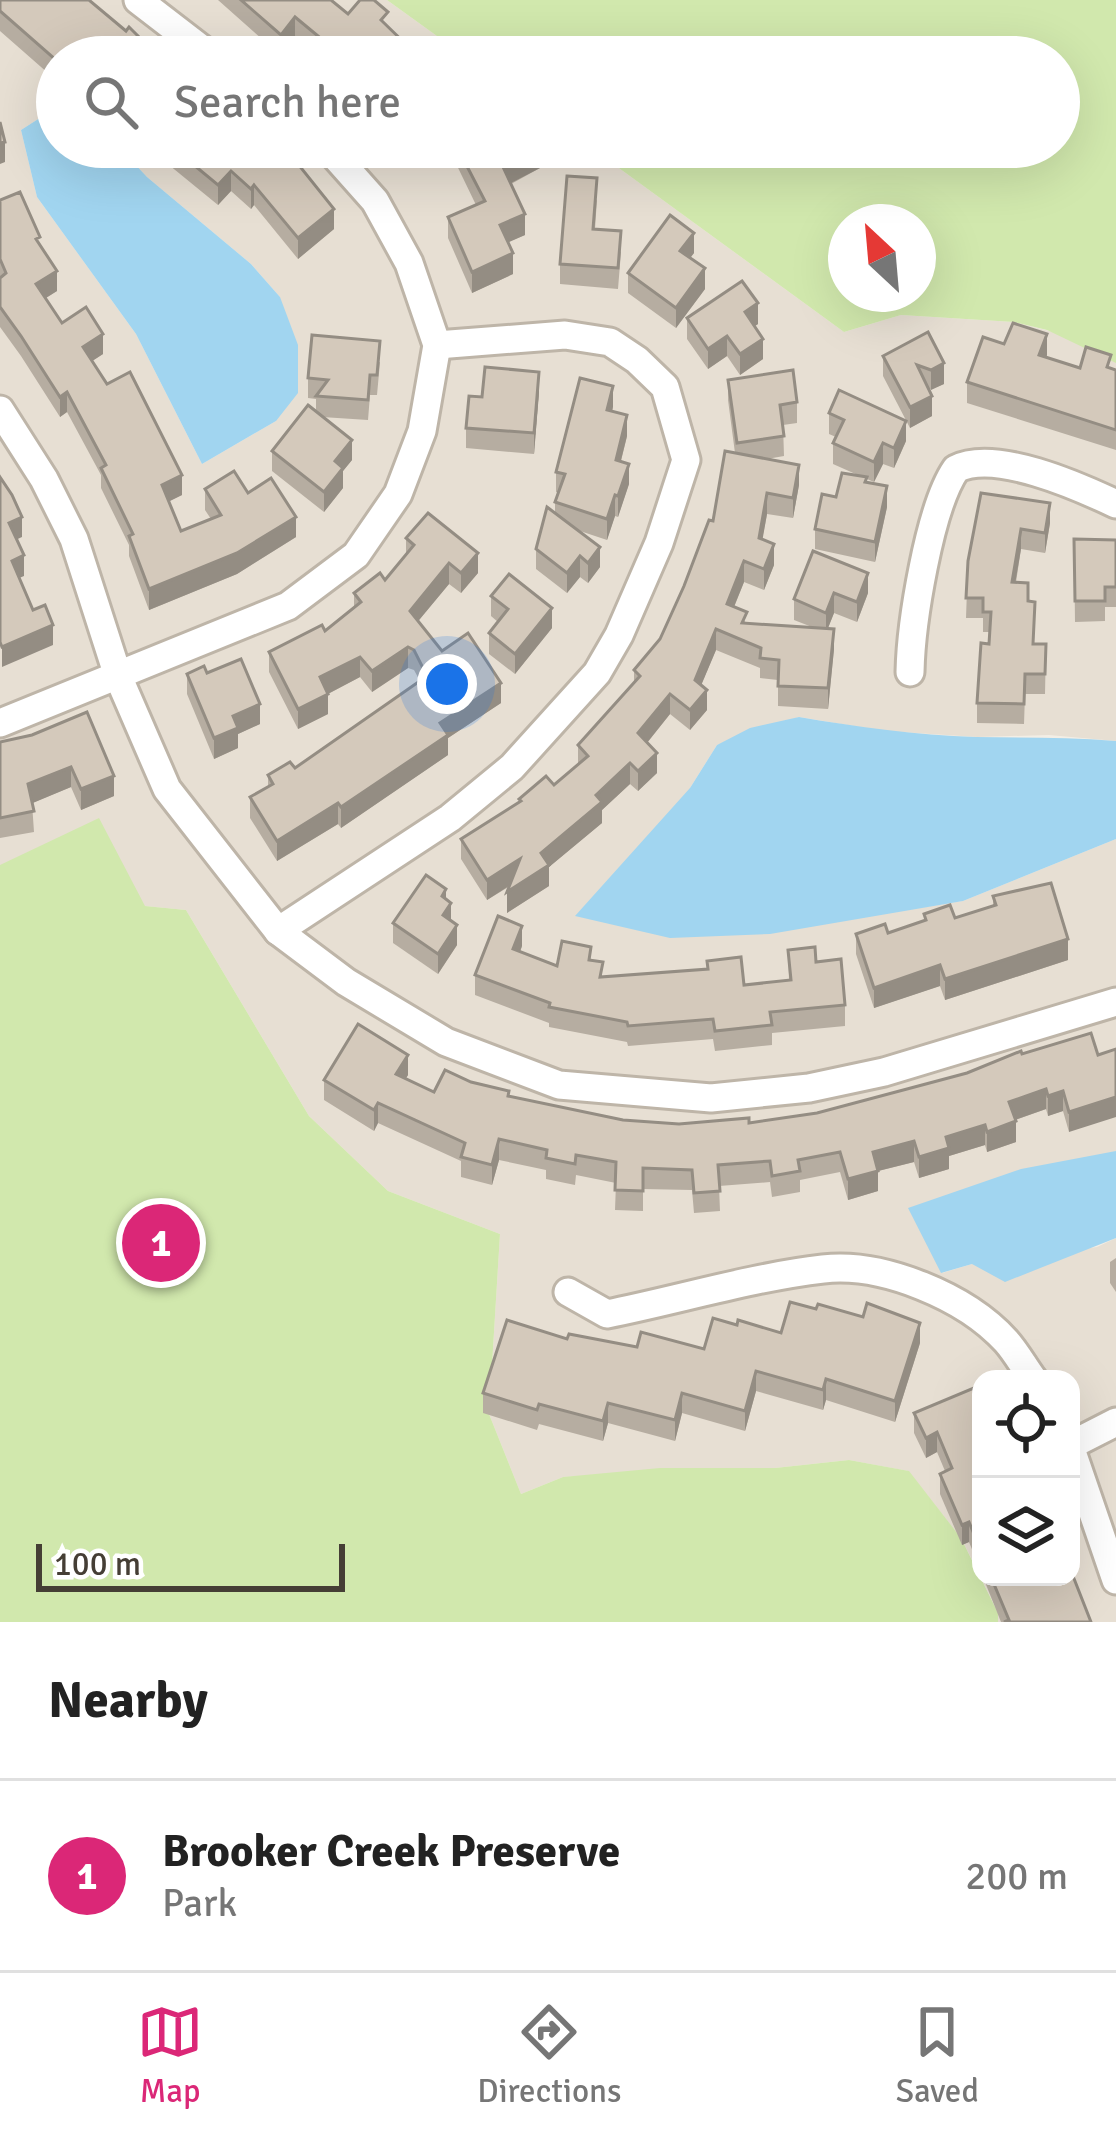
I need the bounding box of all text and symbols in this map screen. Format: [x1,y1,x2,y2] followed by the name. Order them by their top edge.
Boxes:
[36,36,1080,168] search box
[78,69,144,135] icon: search
[174,75,401,130] text: Search here
[828,204,936,312] north arrow
[417,654,477,714] your location
[122,1198,200,1288] pin: 1
[972,1370,1080,1586] map controls
[972,1370,1080,1478] button: locate
[972,1478,1080,1586] button: layers
[36,1538,345,1591] scale bar
[54,1544,141,1585] text: 100 m
[48,1669,208,1732] text: Nearby
[162,1824,620,1879] text: Brooker Creek Preserve
[76,1852,98,1900] text: 1
[965,1852,1068,1900] text: 200 m
[162,1879,237,1927] text: Park
[137,1999,203,2112] tab: Map
[477,1999,622,2112] tab: Directions
[896,1999,979,2112] tab: Saved

